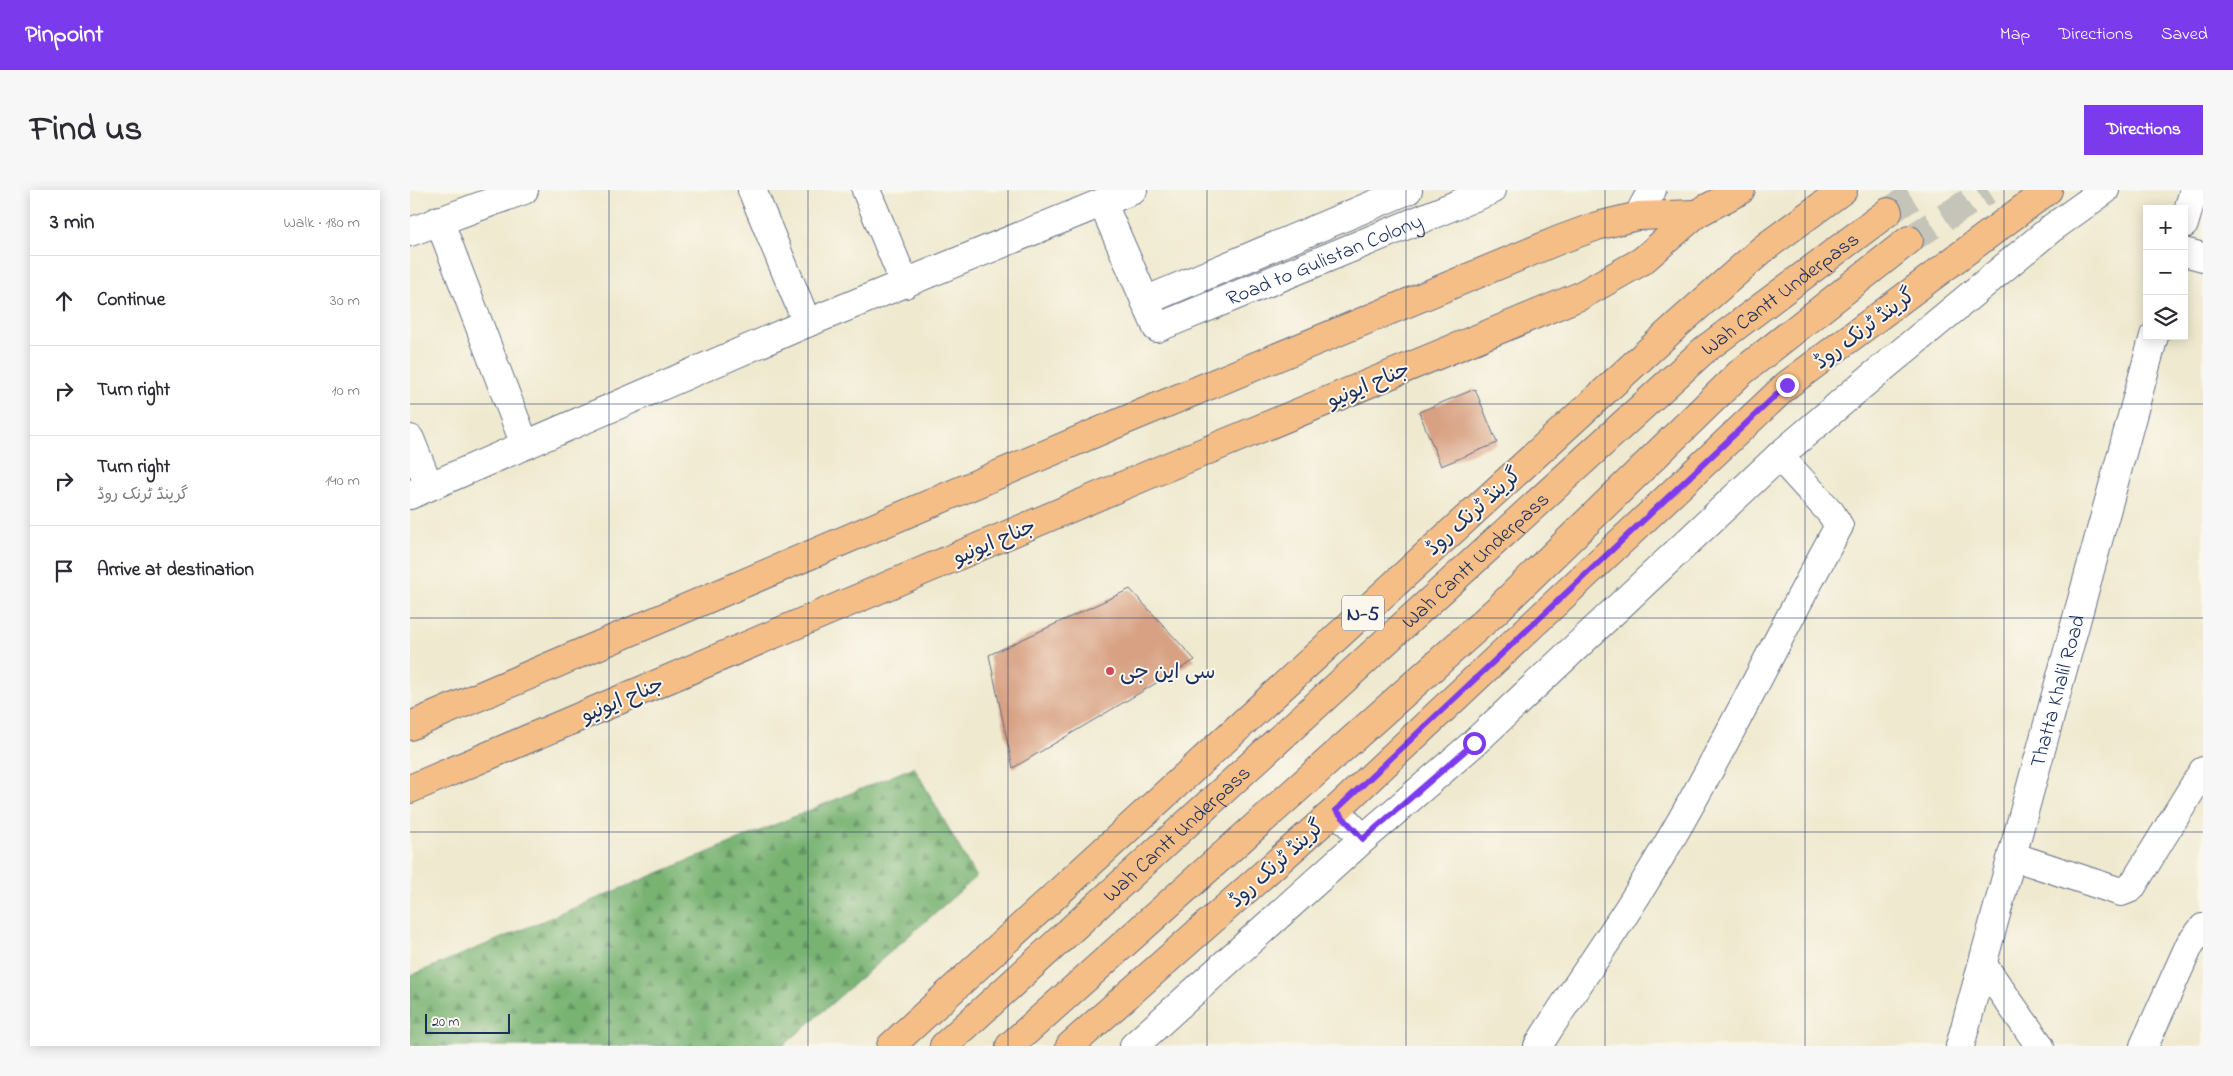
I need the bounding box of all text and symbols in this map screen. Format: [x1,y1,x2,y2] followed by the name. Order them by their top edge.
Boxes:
[25,18,103,53] text: Pinpoint
[2000,22,2030,48] text: Map
[2058,22,2133,48] text: Directions
[2161,22,2208,48] text: Saved
[30,105,142,156] text: Find us
[2084,105,2203,155] button: Directions
[2143,205,2188,340] map controls
[2143,205,2188,250] button: +
[1222,207,1428,315] street label: Road to Gulistan Colony
[50,208,94,238] text: 3 min
[283,211,360,235] text: Walk · 180 m
[1695,226,1866,364] street label: Wah Cantt Underpass
[2143,250,2188,295] button: −
[1808,282,1922,378] street label: گرینڈ ٹرنک روڈ
[50,287,78,315] icon: ahead
[97,287,165,314] text: Continue
[330,289,360,313] text: 30 m
[2143,295,2188,340] button: layers
[1322,355,1415,417] street label: جناح ایونیو
[1776,374,1799,397] route end
[50,377,78,405] icon: right
[97,377,170,404] text: Turn right
[332,379,360,403] text: 10 m
[97,454,170,481] text: Turn right
[1420,461,1529,564] street label: گرینڈ ٹرنک روڈ
[50,467,78,495] icon: right
[325,469,360,493] text: 140 m
[97,483,188,507] text: گرینڈ ٹرنک روڈ
[1396,486,1557,637] street label: Wah Cantt Underpass
[948,512,1041,574] street label: جناح ایونیو
[50,557,78,585] icon: arrive
[97,557,254,584] text: Arrive at destination
[1342,596,1384,630] road number: N-5
[2024,611,2094,771] street label: Thatta Khalil Road
[1120,658,1216,688] place label: سی این جی
[1104,665,1116,677] marker: سی این جی
[576,670,669,732] street label: جناح ایونیو
[1463,732,1486,755] route start
[1097,759,1258,910] street label: Wah Cantt Underpass
[1223,813,1332,916] street label: گرینڈ ٹرنک روڈ
[425,1011,510,1034] scale bar
[432,1012,459,1033] text: 20 m

